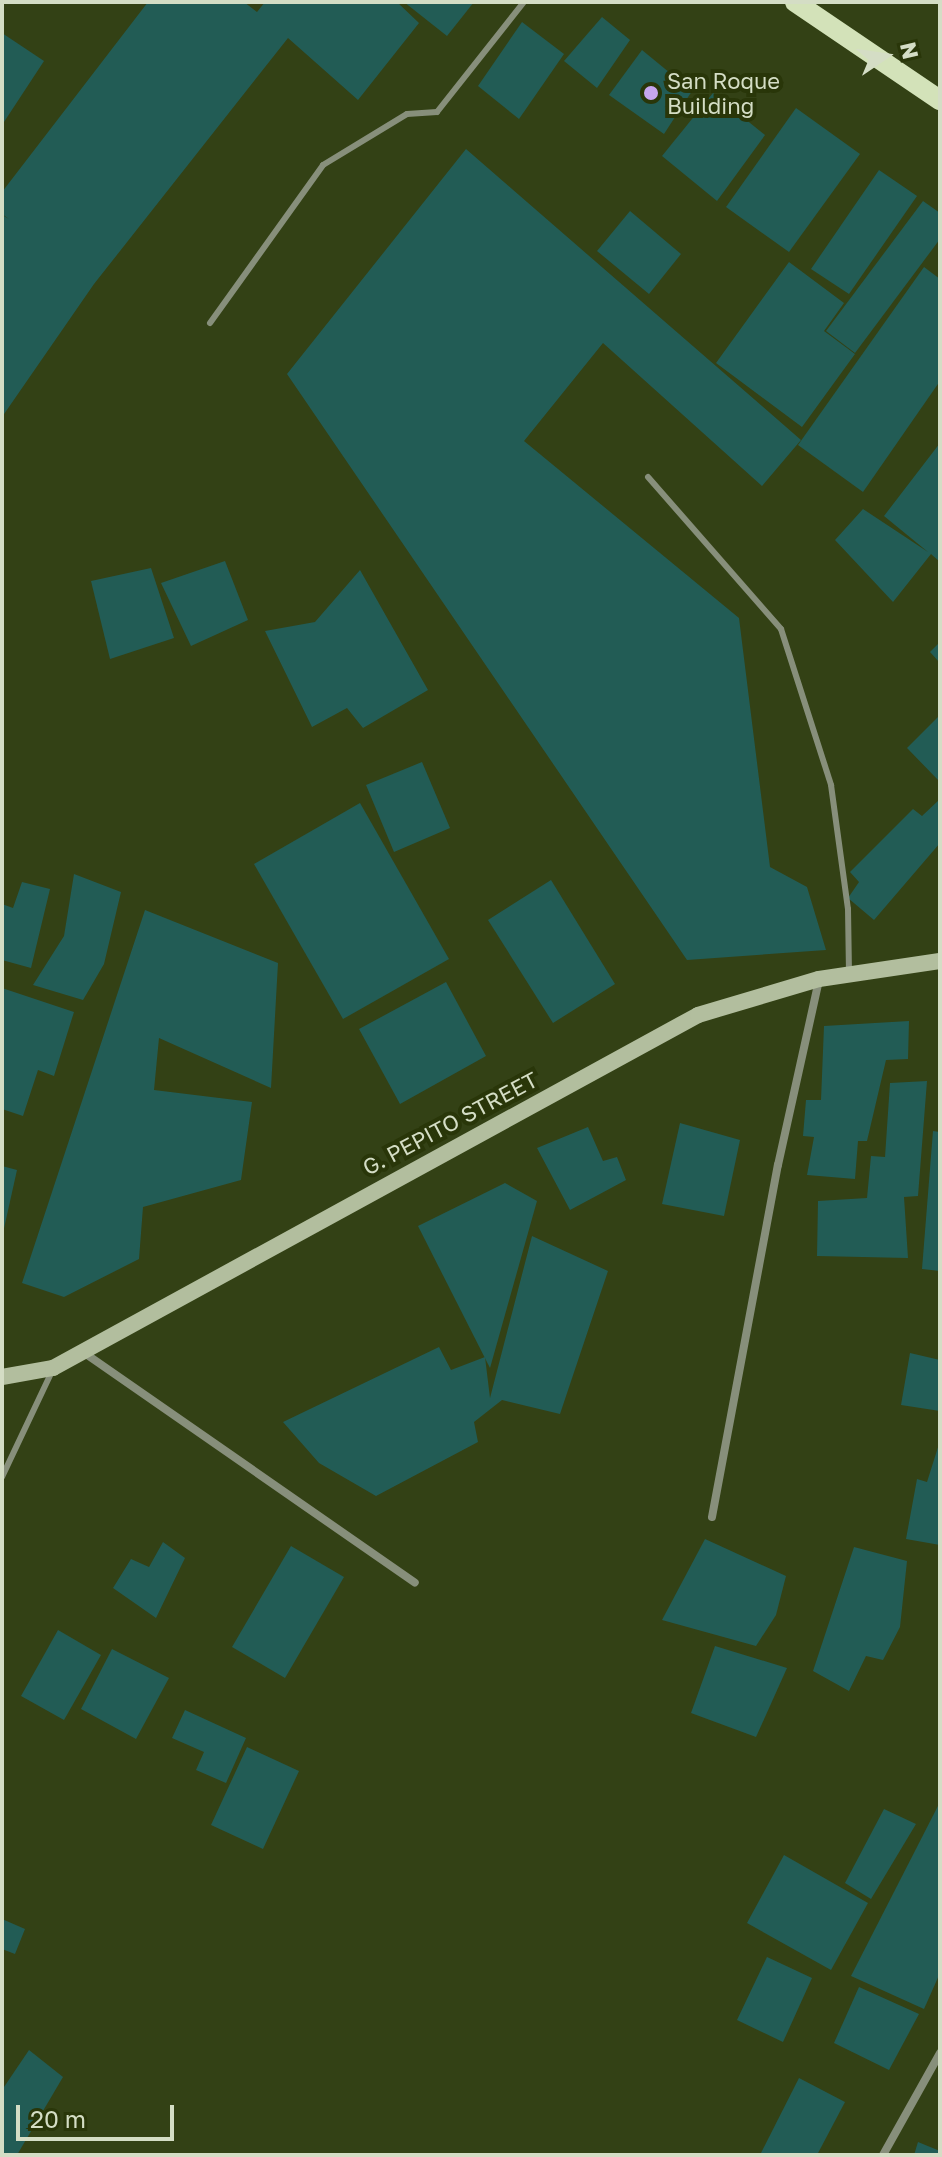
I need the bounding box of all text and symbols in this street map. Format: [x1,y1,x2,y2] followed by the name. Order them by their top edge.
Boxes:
[846,16,926,96] north arrow
[895,39,925,62] text: N
[667,67,780,118] place label: San Roque Building
[642,84,660,102] marker: San Roque Building
[358,1066,542,1180] street label: G. PEPITO STREET
[20,2089,178,2139] scale bar
[30,2104,86,2133] text: 20 m

